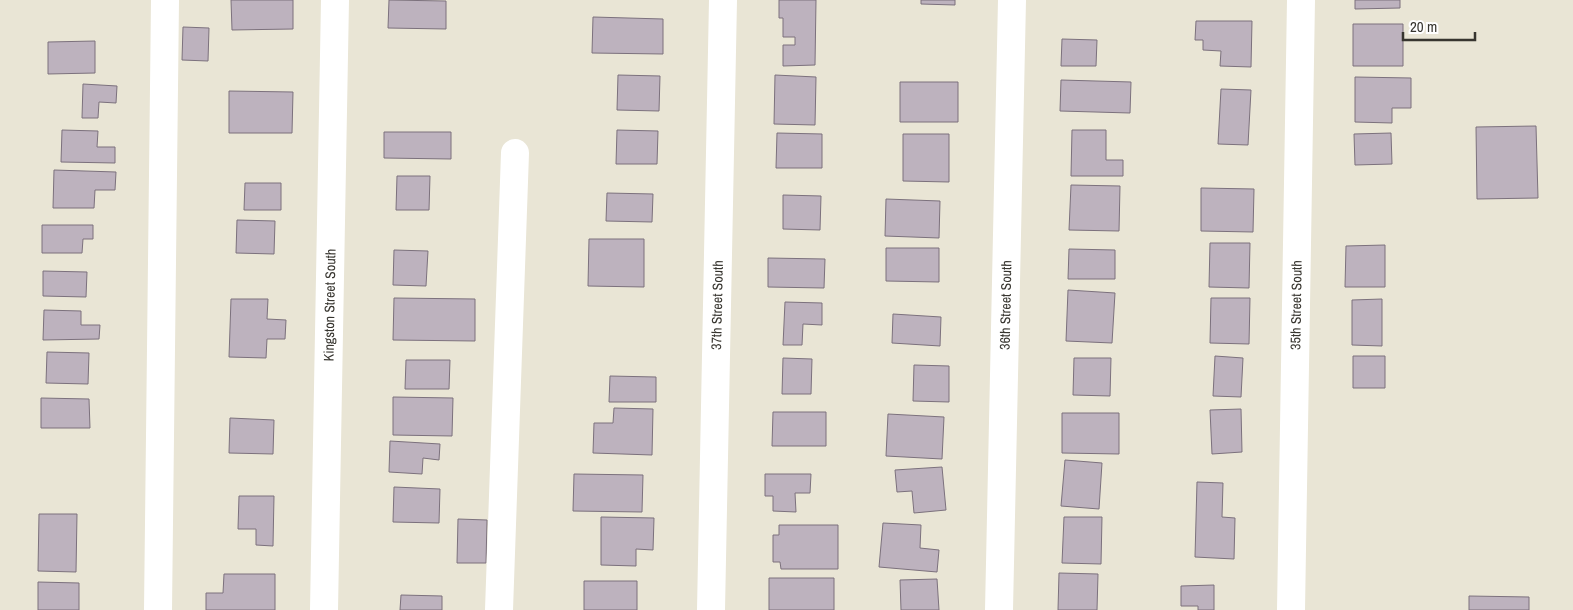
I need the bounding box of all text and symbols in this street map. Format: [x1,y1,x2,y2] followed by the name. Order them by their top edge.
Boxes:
[1403,10,1476,42] scale bar
[1410,16,1437,37] text: 20 m
[319,249,340,361] street label: Kingston Street South
[707,260,727,350] street label: 37th Street South
[996,260,1015,350] street label: 36th Street South
[1286,260,1306,350] street label: 35th Street South

